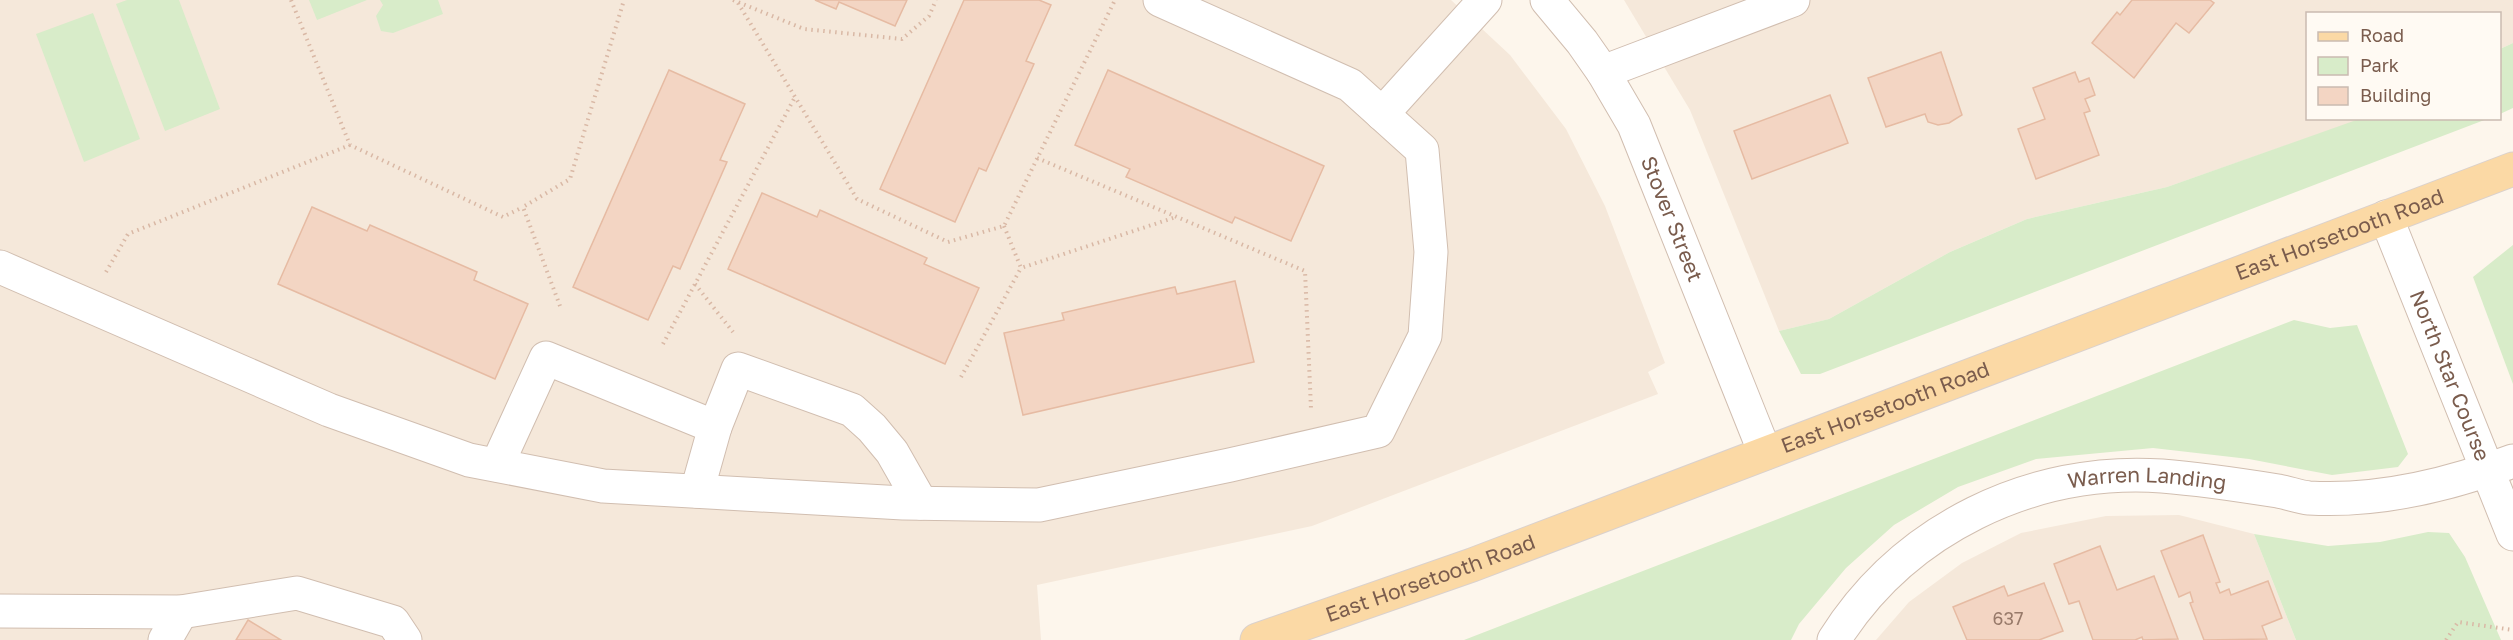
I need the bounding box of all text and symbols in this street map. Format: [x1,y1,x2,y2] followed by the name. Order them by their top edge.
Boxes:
[2306,12,2501,120] legend
[2360,24,2404,46] text: Road
[2360,54,2399,76] text: Park
[2360,84,2431,106] text: Building
[1636,152,1709,285] street label: Stover Street
[2231,183,2447,285] street label: East Horsetooth Road
[2405,286,2496,465] street label: North Star Course
[1777,355,1993,458] street label: East Horsetooth Road
[2066,461,2228,495] street label: Warren Landing
[1322,528,1539,627] street label: East Horsetooth Road
[1993,607,2023,629] house number: 637

